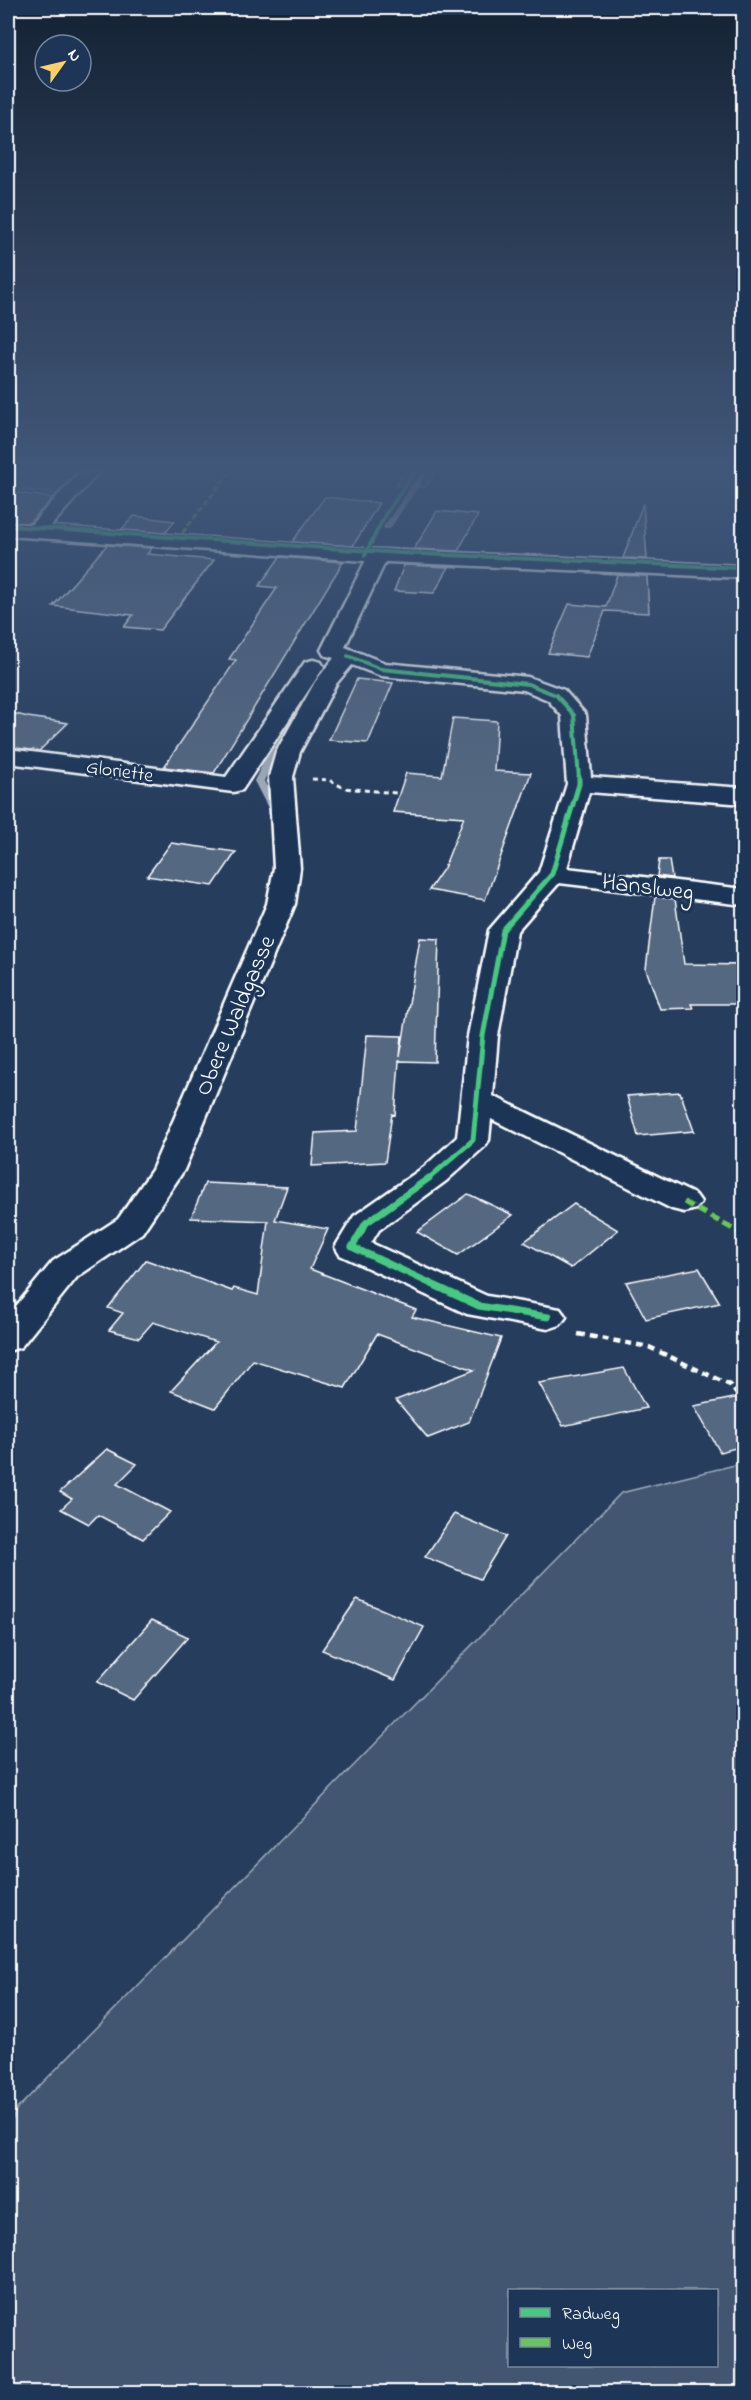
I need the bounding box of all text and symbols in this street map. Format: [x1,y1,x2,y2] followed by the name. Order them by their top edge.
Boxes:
[33,33,93,93] north arrow
[61,45,87,67] text: N
[84,753,155,792] street label: Gloriette
[600,865,696,911] street label: Hanslweg
[187,930,286,1102] street label: Obere Waldgasse
[508,2289,718,2367] legend
[562,2302,620,2329] text: Radweg
[562,2332,592,2359] text: Weg

